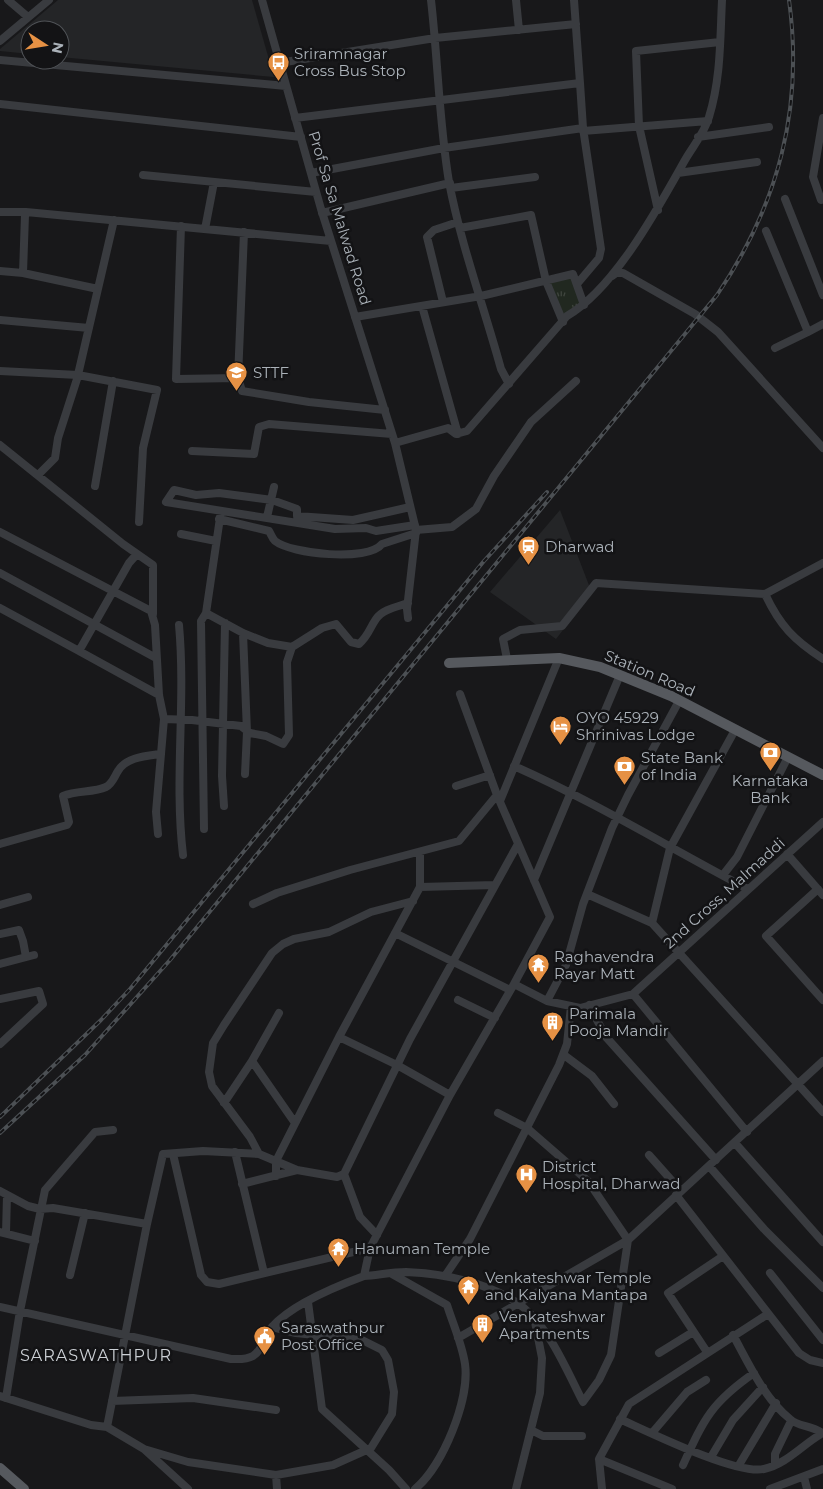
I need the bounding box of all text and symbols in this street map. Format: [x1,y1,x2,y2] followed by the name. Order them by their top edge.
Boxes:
[20,20,70,70] north arrow
[48,40,68,55] text: N
[294,44,406,80] place label: Sriramnagar Cross Bus Stop
[266,50,290,81] bus stop icon: Sriramnagar Cross Bus Stop
[304,129,376,307] street label: Prof Sa Sa Malwad Road
[225,360,249,391] school or university icon: STTF
[253,363,289,382] place label: STTF
[517,534,541,565] station icon: Dharwad
[545,537,615,556] place label: Dharwad
[602,645,698,701] street label: Station Road
[576,708,695,744] place label: OYO 45929 Shrinivas Lodge
[548,714,572,745] hotel icon: OYO 45929 Shrinivas Lodge
[758,740,782,771] bank icon: Karnataka Bank
[641,748,723,784] place label: State Bank of India
[613,754,637,785] bank icon: State Bank of India
[732,771,808,807] place label: Karnataka Bank
[659,834,789,952] street label: 2nd Cross, Malmaddi
[554,947,654,983] place label: Raghavendra Rayar Matt
[526,953,550,984] temple icon: Raghavendra Rayar Matt
[569,1004,669,1040] place label: Parimala Pooja Mandir
[541,1010,565,1041] building icon: Parimala Pooja Mandir
[542,1157,680,1193] place label: District Hospital, Dharwad
[514,1163,538,1194] hospital icon: District Hospital, Dharwad
[326,1236,350,1267] temple icon: Hanuman Temple
[354,1239,490,1258] place label: Hanuman Temple
[485,1268,651,1304] place label: Venkateshwar Temple and Kalyana Mantapa
[457,1274,481,1305] temple icon: Venkateshwar Temple and Kalyana Mantapa
[499,1307,605,1343] place label: Venkateshwar Apartments
[471,1313,495,1344] building icon: Venkateshwar Apartments
[281,1318,385,1354] place label: Saraswathpur Post Office
[253,1324,277,1355] public building icon: Saraswathpur Post Office
[20,1346,172,1365] district label: SARASWATHPUR

